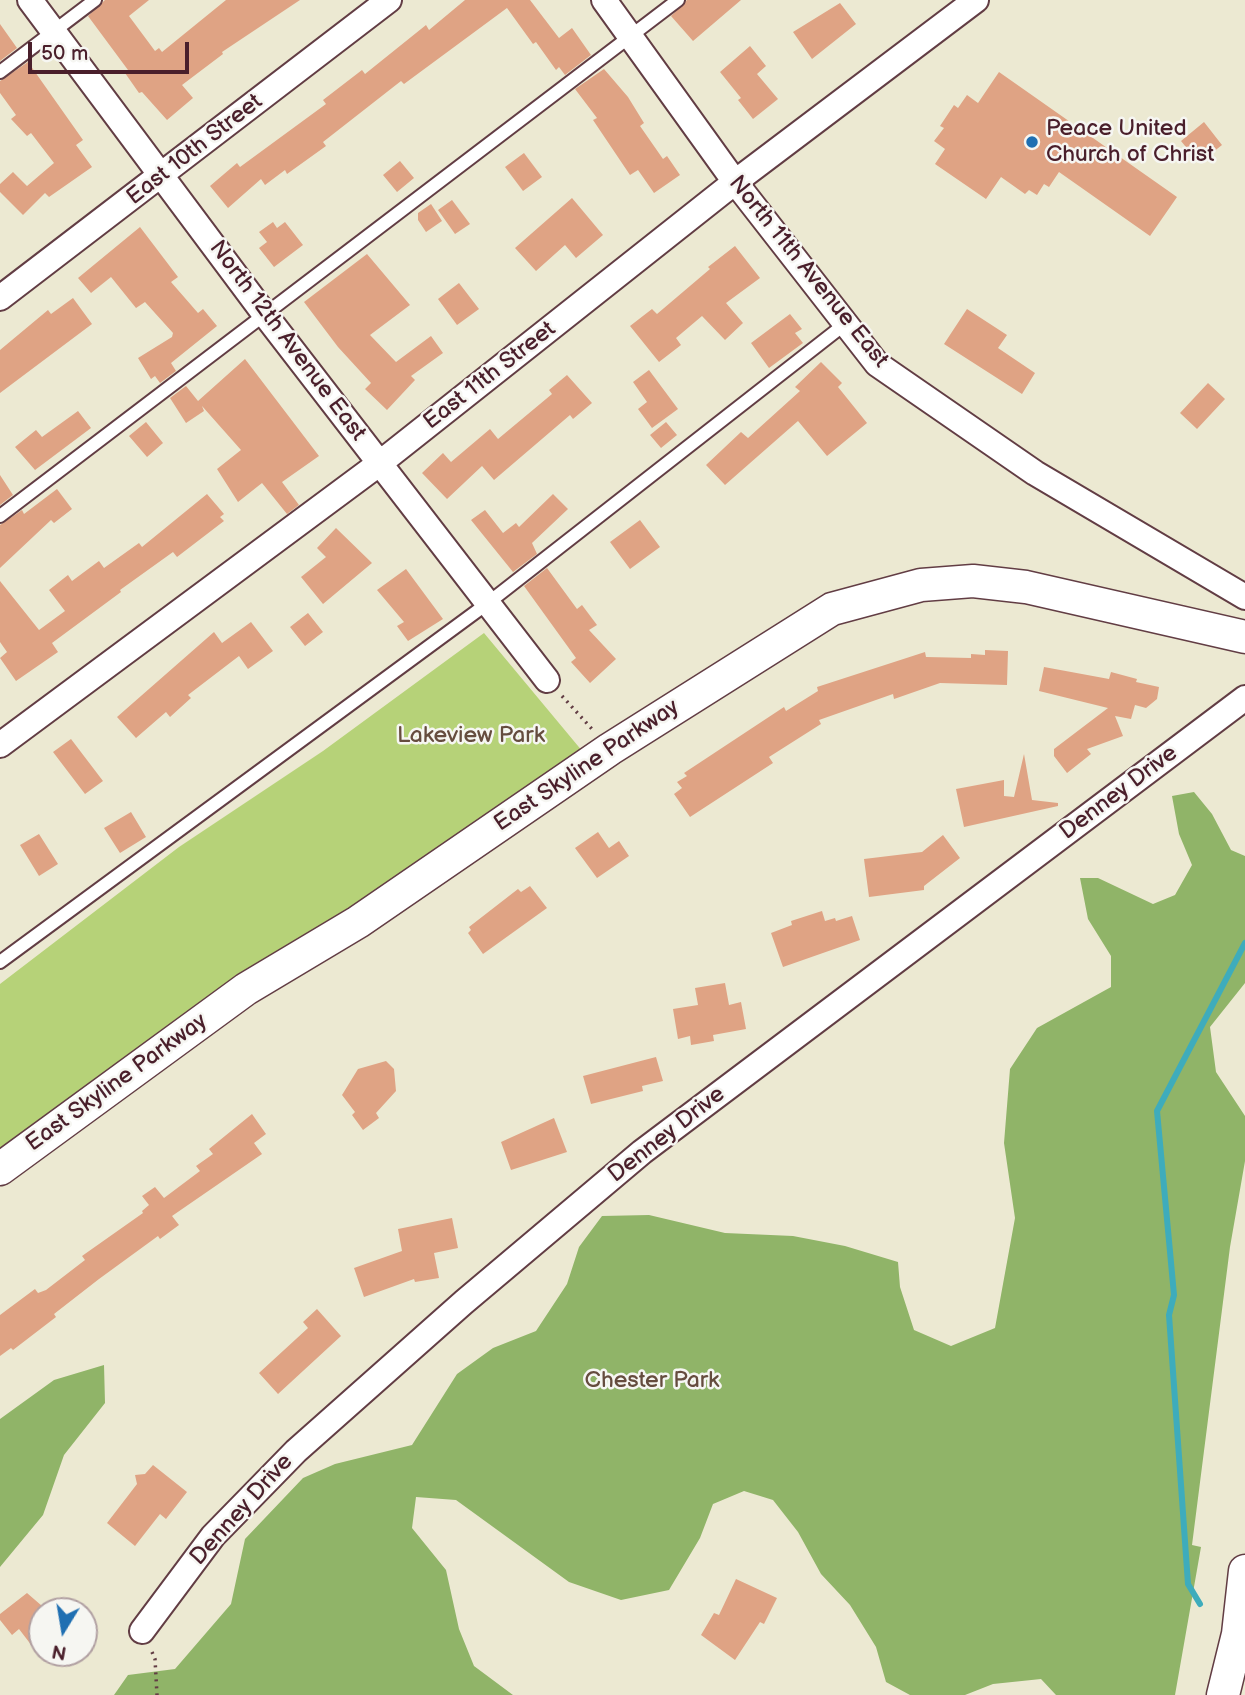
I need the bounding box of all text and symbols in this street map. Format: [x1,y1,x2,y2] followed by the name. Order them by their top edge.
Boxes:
[32,28,192,72] scale bar
[41,41,88,66] text: 50 m
[122,89,268,211] street label: East 10th Street
[1046,115,1214,169] place label: Peace United Church of Christ
[1024,134,1040,150] marker: Peace United Church of Christ
[722,171,894,373] street label: North 11th Avenue East
[203,236,371,446] street label: North 12th Avenue East
[419,316,561,436] street label: East 11th Street
[489,694,685,838] street label: East Skyline Parkway
[397,722,545,750] park label: Lakeview Park
[1055,740,1183,846] street label: Denney Drive
[21,1008,213,1158] street label: East Skyline Parkway
[603,1081,731,1189] street label: Denney Drive
[585,1367,719,1395] park label: Chester Park
[185,1449,299,1571] street label: Denney Drive
[28,1597,98,1667] north arrow
[50,1638,68,1664] text: N

